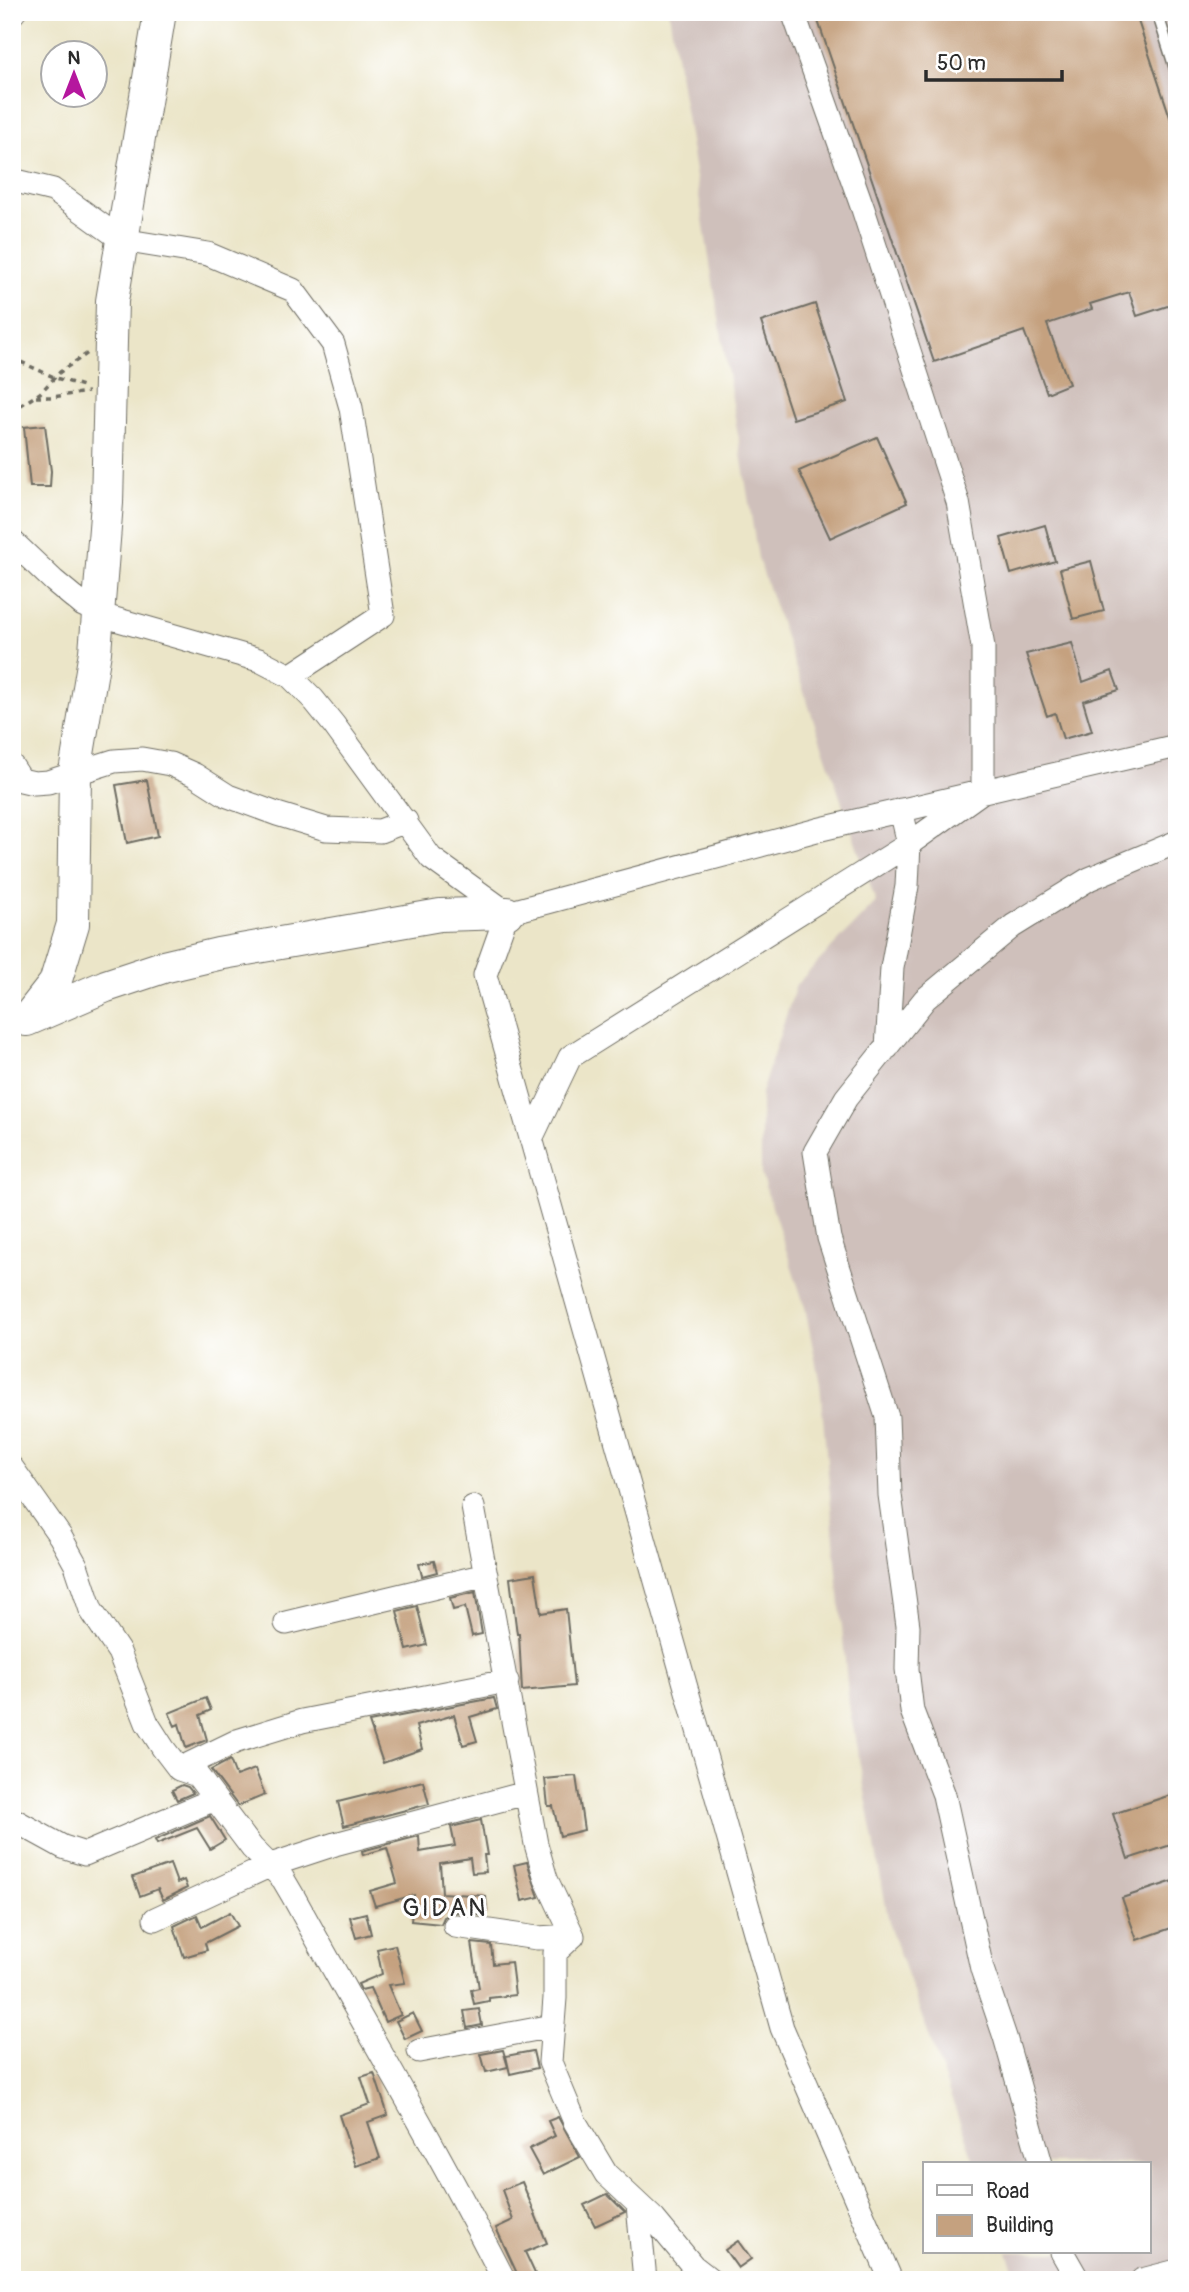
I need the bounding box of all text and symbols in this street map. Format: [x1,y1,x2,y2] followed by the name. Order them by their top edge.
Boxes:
[38,38,108,108] north arrow
[926,38,1063,82] scale bar
[68,46,81,70] text: N
[937,50,986,77] text: 50 m
[402,1892,488,1924] district label: GIDAN
[923,2162,1150,2254] legend
[986,2178,1030,2205] text: Road
[986,2212,1053,2239] text: Building

